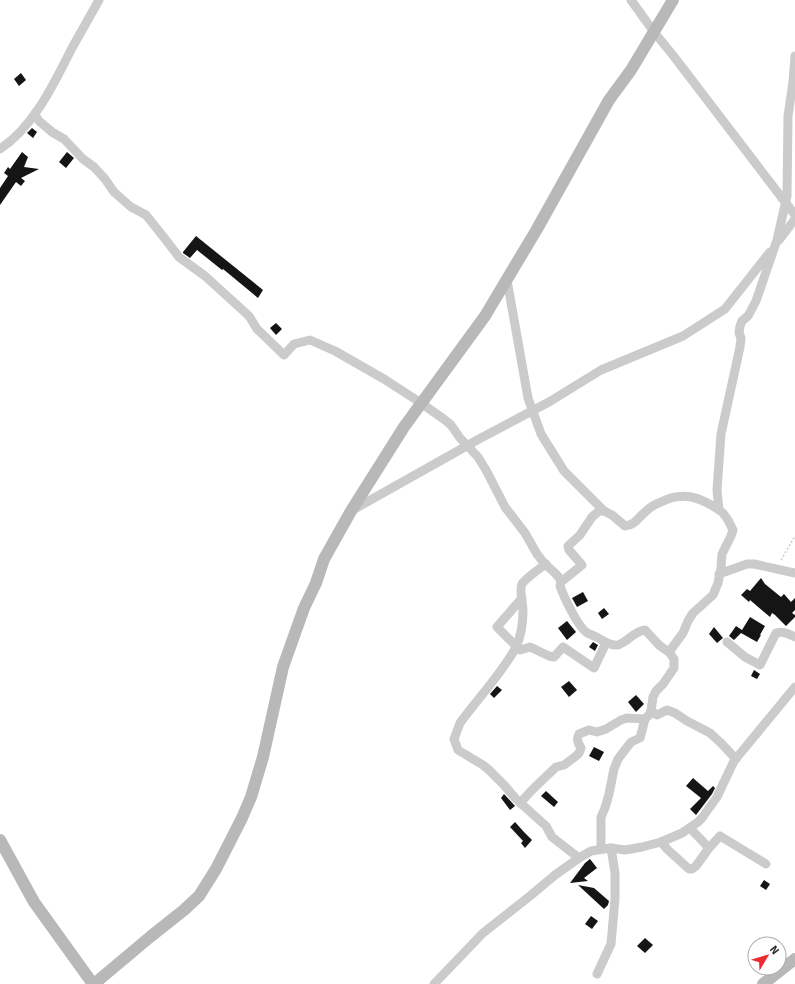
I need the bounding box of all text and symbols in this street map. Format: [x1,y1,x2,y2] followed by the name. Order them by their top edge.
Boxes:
[747,936,787,976] north arrow
[767,943,782,957] text: N

